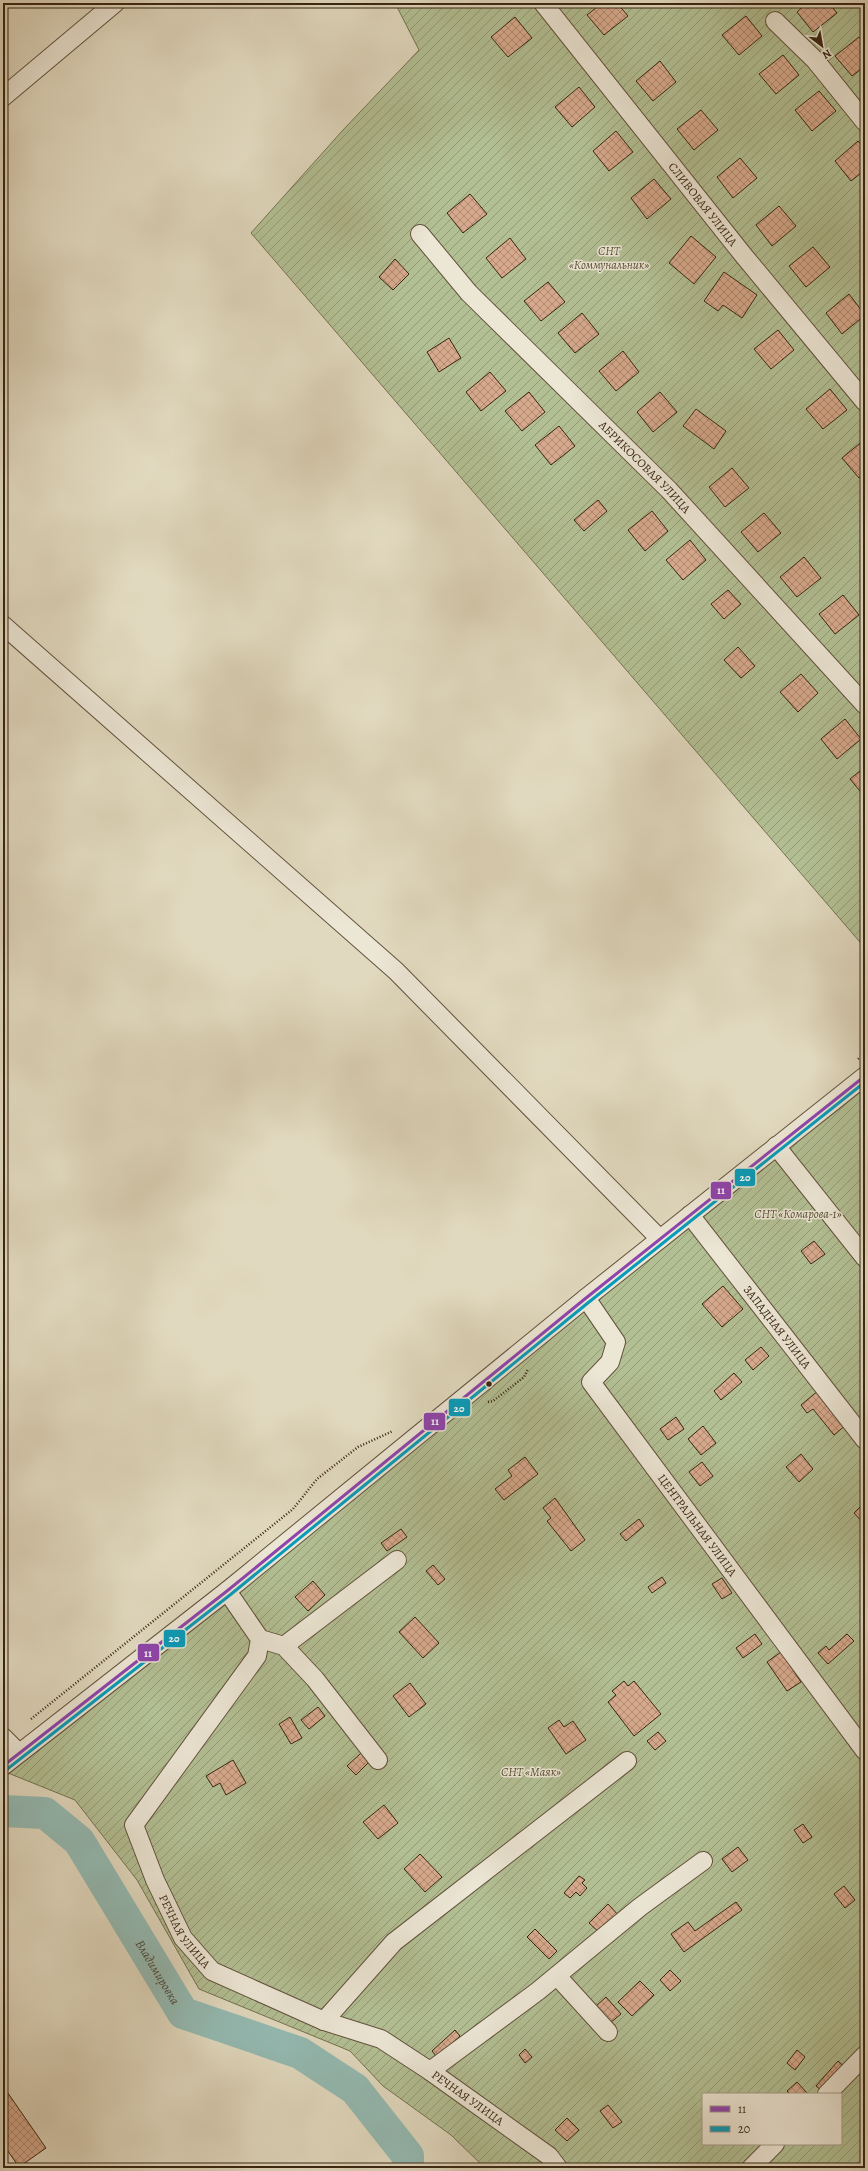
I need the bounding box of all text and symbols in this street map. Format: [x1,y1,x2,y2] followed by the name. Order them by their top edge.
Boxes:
[802,26,842,66] north arrow
[820,46,834,63] text: N
[665,159,742,250] street label: СЛИВОВАЯ УЛИЦА
[569,243,649,273] park label: СНТ «Коммунальник»
[595,417,695,517] street label: АБРИКОСОВАЯ УЛИЦА
[734,1168,756,1187] line badge: 20
[740,1170,751,1185] text: 20
[710,1181,732,1200] line badge: 11
[717,1183,725,1198] text: 11
[754,1206,842,1222] park label: СНТ «Комарова-1»
[740,1282,815,1373] street label: ЗАПАДНАЯ УЛИЦА
[484,1379,494,1389] unlabelled marker
[448,1398,471,1417] line badge: 20
[454,1401,465,1416] text: 20
[423,1412,446,1431] line badge: 11
[431,1414,439,1429] text: 11
[654,1471,741,1580] street label: ЦЕНТРАЛЬНАЯ УЛИЦА
[163,1629,186,1648] line badge: 20
[169,1631,180,1646] text: 20
[137,1643,160,1662] line badge: 11
[144,1646,152,1661] text: 11
[501,1764,561,1780] park label: СНТ «Маяк»
[155,1892,215,1972] street label: РЕЧНАЯ УЛИЦА
[132,1936,184,2008] water label: Владимировка
[428,2067,508,2130] street label: РЕЧНАЯ УЛИЦА
[702,2093,842,2145] legend
[738,2101,746,2117] text: 11
[738,2121,750,2137] text: 20

